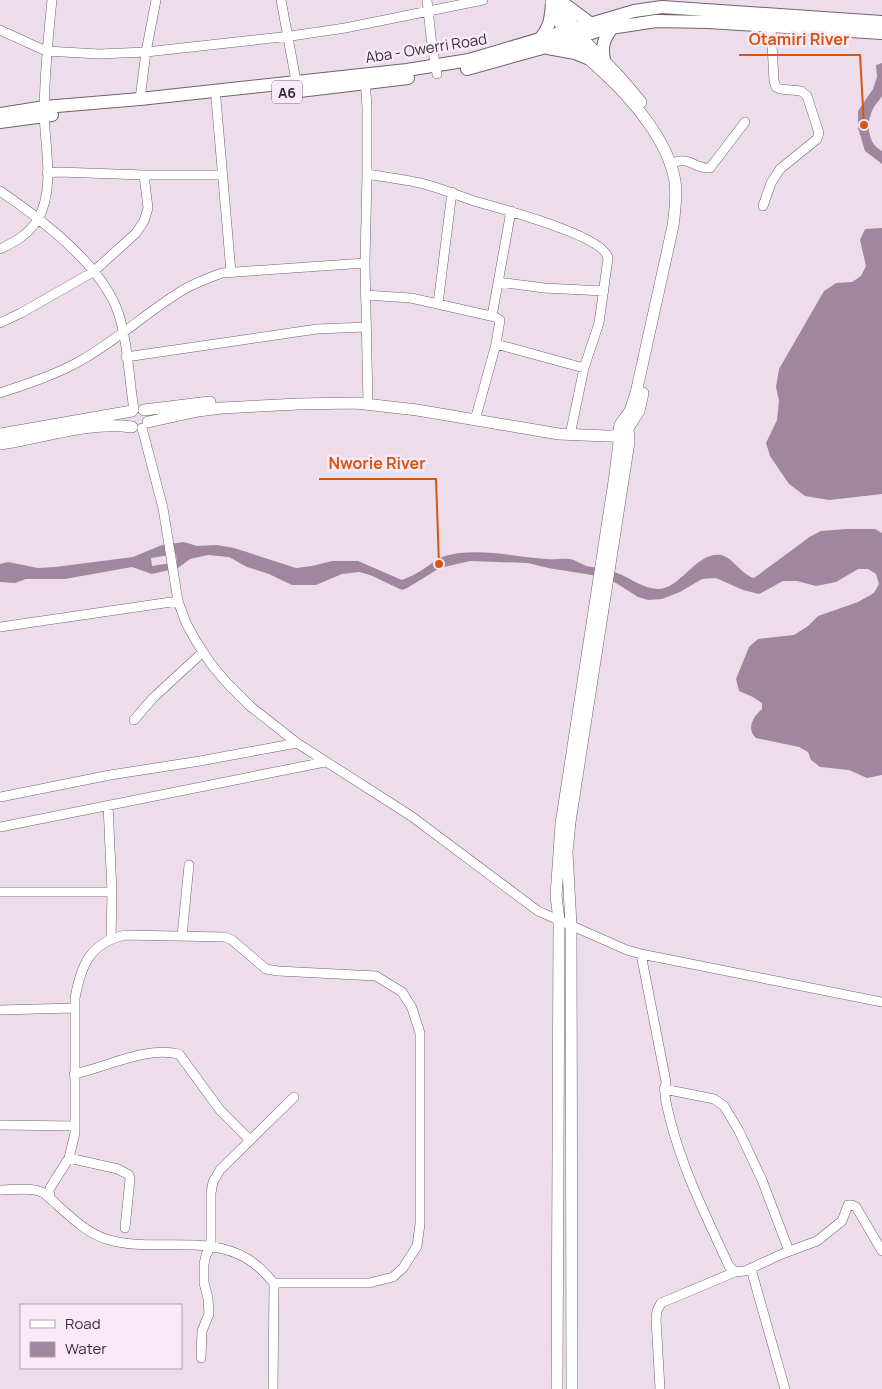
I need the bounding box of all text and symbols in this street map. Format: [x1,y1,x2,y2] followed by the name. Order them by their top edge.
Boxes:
[739,24,860,55] callout: Otamiri River
[364,28,488,68] street label: Aba - Owerri Road
[749,28,849,50] text: Otamiri River
[272,80,302,104] road number: A6
[319,448,436,479] callout: Nworie River
[328,452,426,474] text: Nworie River
[20,1304,182,1369] legend
[65,1313,101,1334] text: Road
[65,1338,107,1359] text: Water

